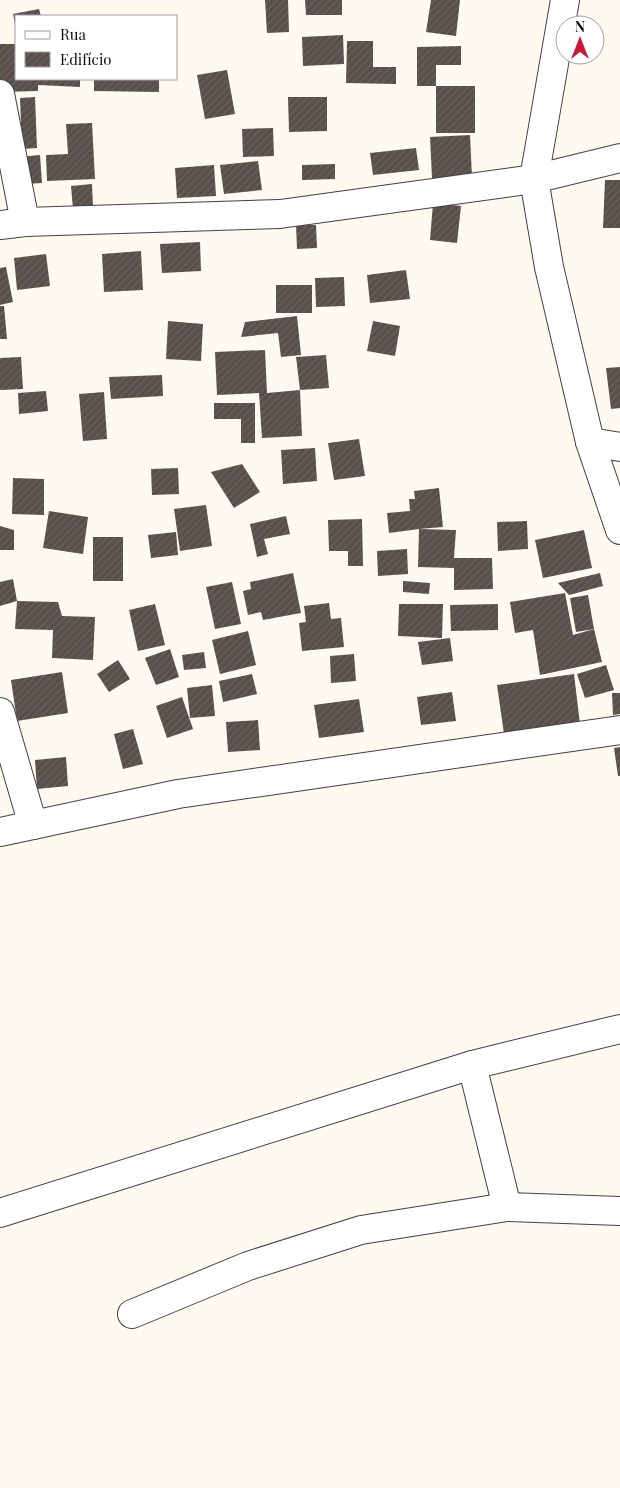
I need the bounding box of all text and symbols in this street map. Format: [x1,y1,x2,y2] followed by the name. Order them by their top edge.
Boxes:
[15,15,178,80] legend
[555,15,605,65] north arrow
[575,17,585,36] text: N
[60,24,86,44] text: Rua
[60,49,112,69] text: Edifício

